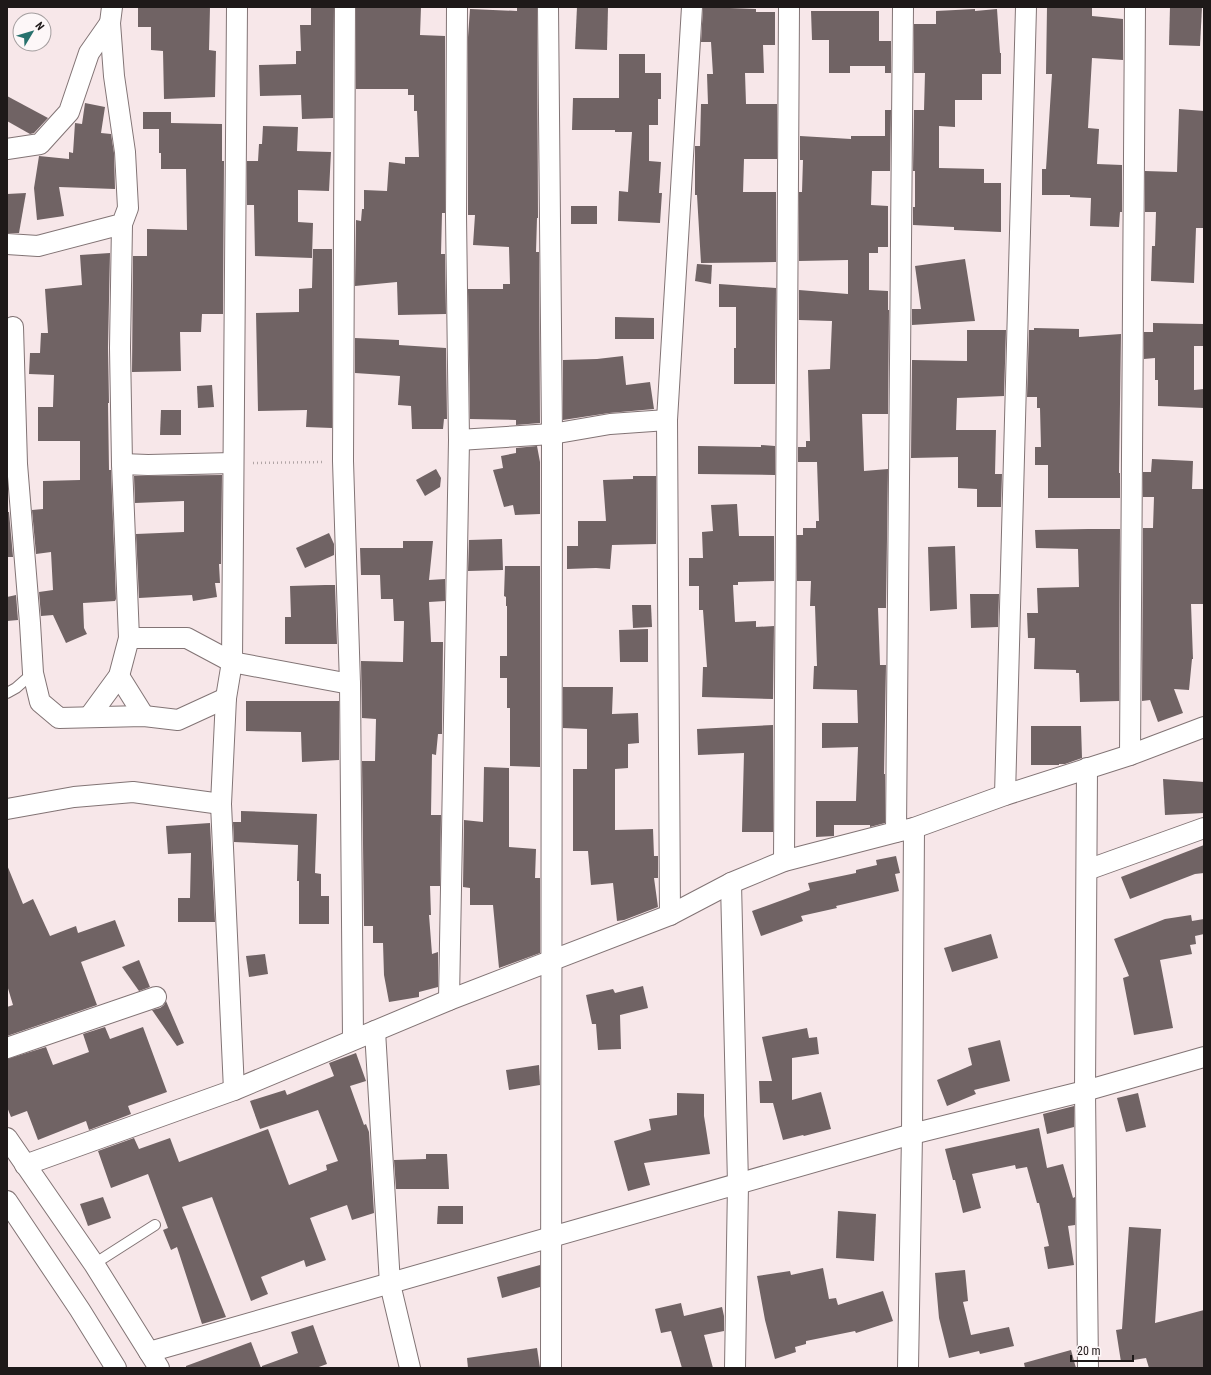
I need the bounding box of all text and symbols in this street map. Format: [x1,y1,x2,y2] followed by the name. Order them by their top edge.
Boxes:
[12,12,52,52] north arrow
[32,19,47,33] text: N
[1071,1337,1133,1363] scale bar
[1077,1344,1101,1358] text: 20 m

